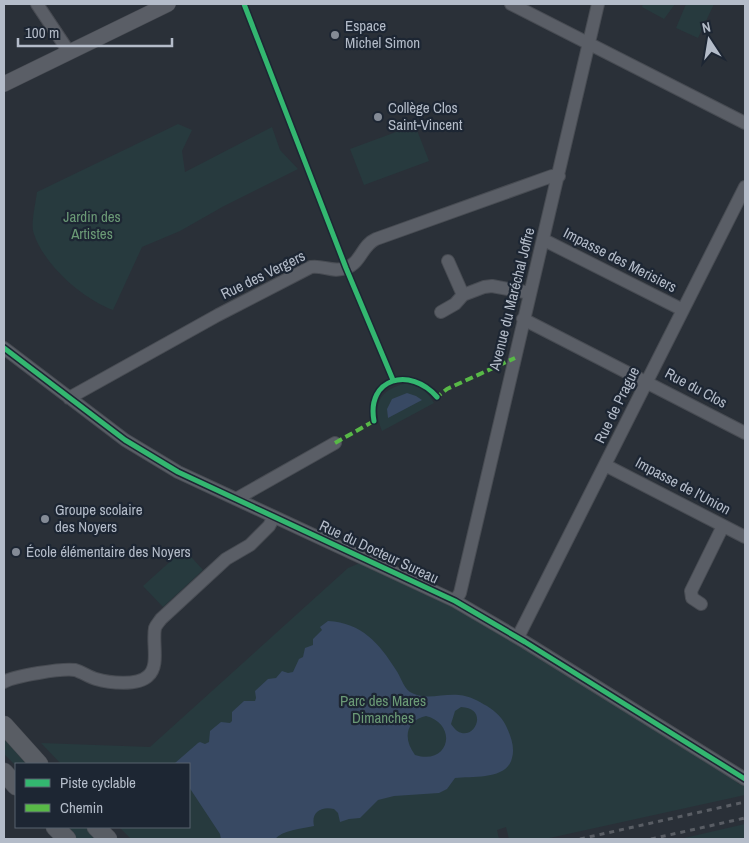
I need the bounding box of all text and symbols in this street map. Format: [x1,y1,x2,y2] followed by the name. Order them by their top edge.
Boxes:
[18,15,171,47] scale bar
[345,15,420,53] place label: Espace Michel Simon
[684,15,734,65] north arrow
[700,18,712,37] text: N
[25,22,59,43] text: 100 m
[329,29,341,41] marker: Espace Michel Simon
[388,97,463,135] place label: Collège Clos Saint-Vincent
[372,111,384,123] marker: Collège Clos Saint-Vincent
[63,206,121,244] park label: Jardin des Artistes
[560,222,680,297] street label: Impasse des Merisiers
[483,225,539,374] street label: Avenue du Maréchal Joffre
[217,245,309,304] street label: Rue des Vergers
[661,362,731,413] street label: Rue du Clos
[589,363,644,447] street label: Rue de Prague
[632,452,734,519] street label: Impasse de l'Union
[55,499,143,537] place label: Groupe scolaire des Noyers
[39,513,51,525] marker: Groupe scolaire des Noyers
[316,515,442,588] street label: Rue du Docteur Sureau
[26,541,191,562] place label: École élémentaire des Noyers
[10,546,22,558] marker: École élémentaire des Noyers
[340,690,426,728] park label: Parc des Mares Dimanches
[15,763,190,828] legend
[60,772,136,793] text: Piste cyclable
[60,797,103,818] text: Chemin

